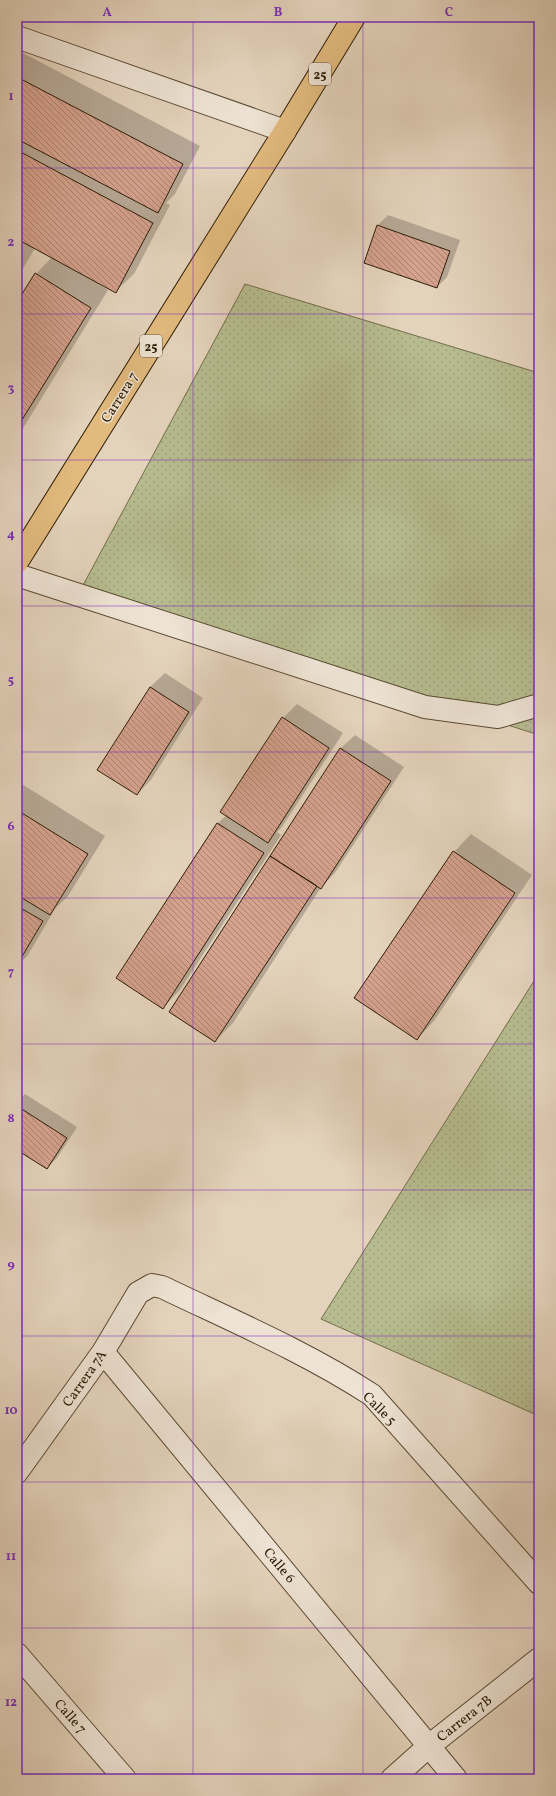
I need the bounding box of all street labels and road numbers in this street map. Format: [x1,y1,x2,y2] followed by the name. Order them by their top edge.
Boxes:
[309,63,331,85] road number: 25
[140,335,162,357] road number: 25
[97,368,144,427] street label: Carrera 7
[59,1347,112,1411] street label: Carrera 7A
[358,1388,400,1430] street label: Calle 5
[258,1544,299,1588] street label: Calle 6
[433,1691,497,1747] street label: Carrera 7B
[49,1695,91,1739] street label: Calle 7

